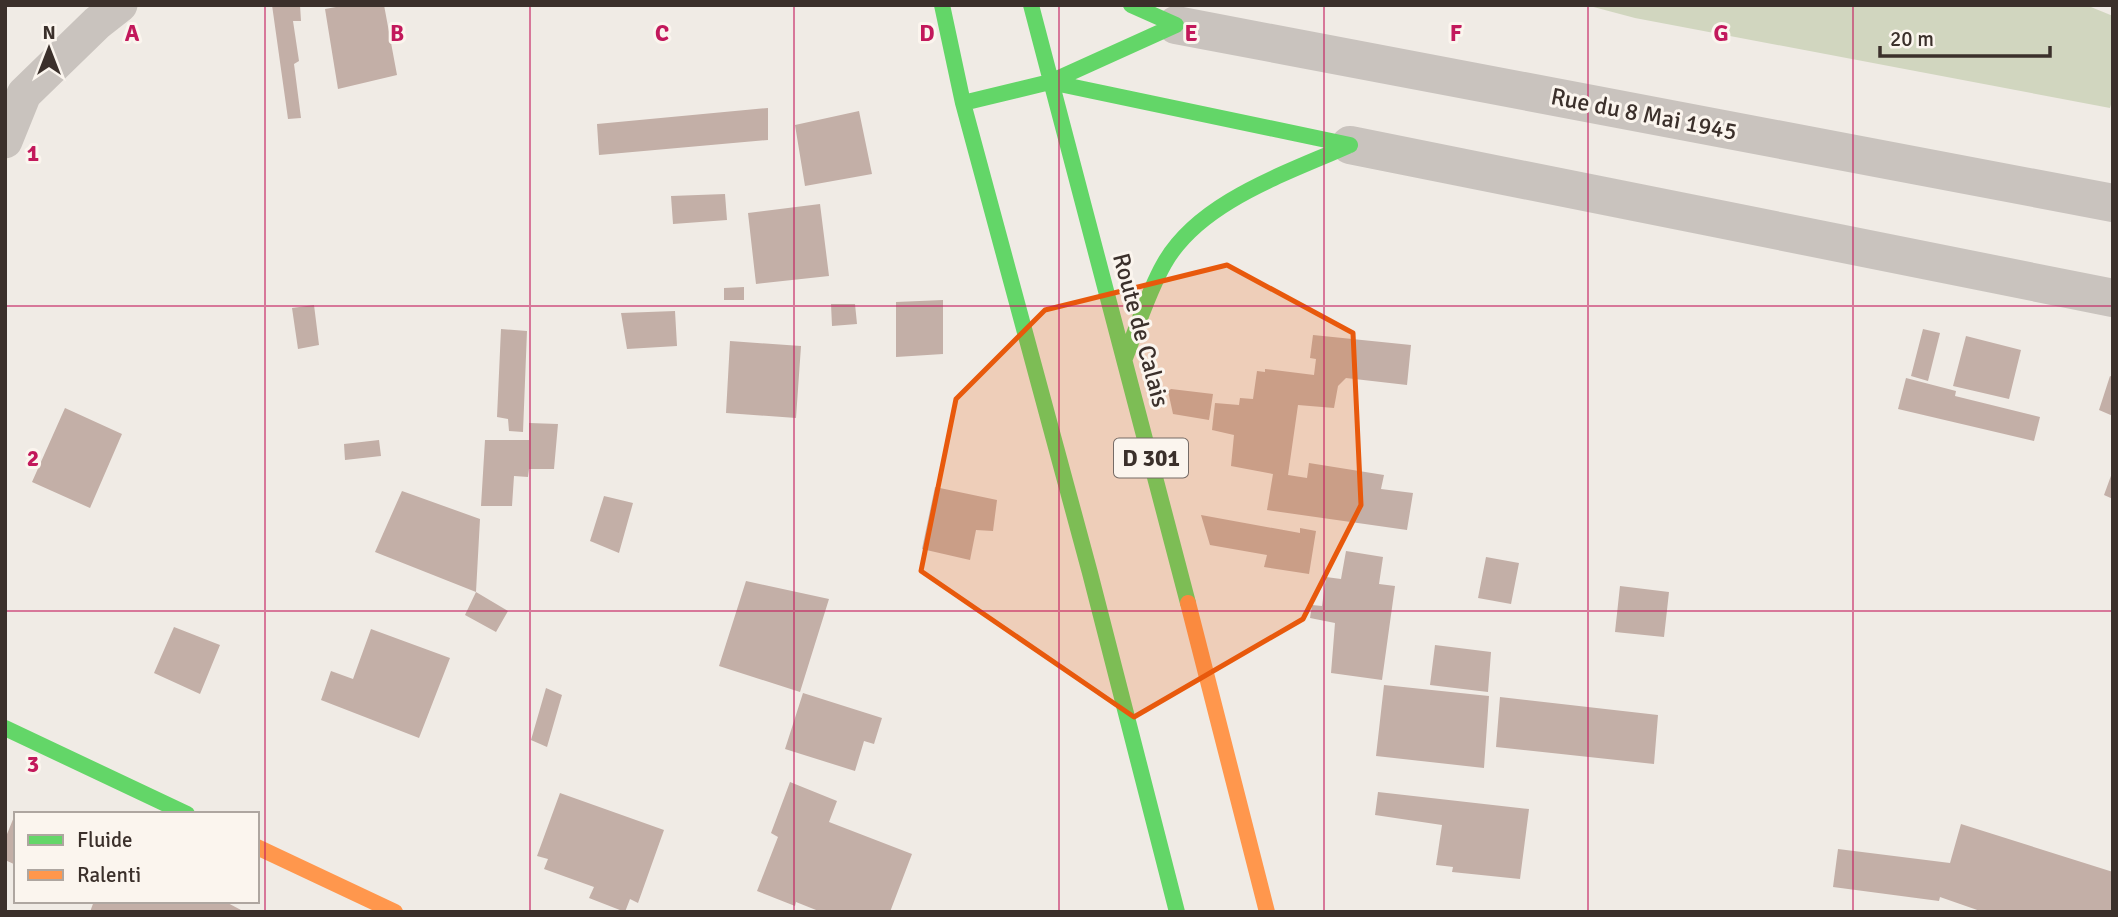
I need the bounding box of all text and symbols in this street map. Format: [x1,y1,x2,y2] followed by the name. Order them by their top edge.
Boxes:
[14,14,84,84] north arrow
[1880,14,2050,58] scale bar
[125,19,140,48] text: A
[390,19,404,48] text: B
[655,19,669,48] text: C
[919,19,935,48] text: D
[1184,19,1198,48] text: E
[1450,19,1462,48] text: F
[1713,19,1729,48] text: G
[42,21,56,45] text: N
[1890,26,1934,52] text: 20 m
[1548,81,1740,147] street label: Rue du 8 Mai 1945
[27,139,39,168] text: 1
[1106,250,1176,410] street label: Route de Calais
[1114,438,1188,478] road number: D 301
[27,444,39,473] text: 2
[27,750,39,779] text: 3
[14,812,259,903] legend
[77,827,133,853] text: Fluide
[77,862,141,888] text: Ralenti

